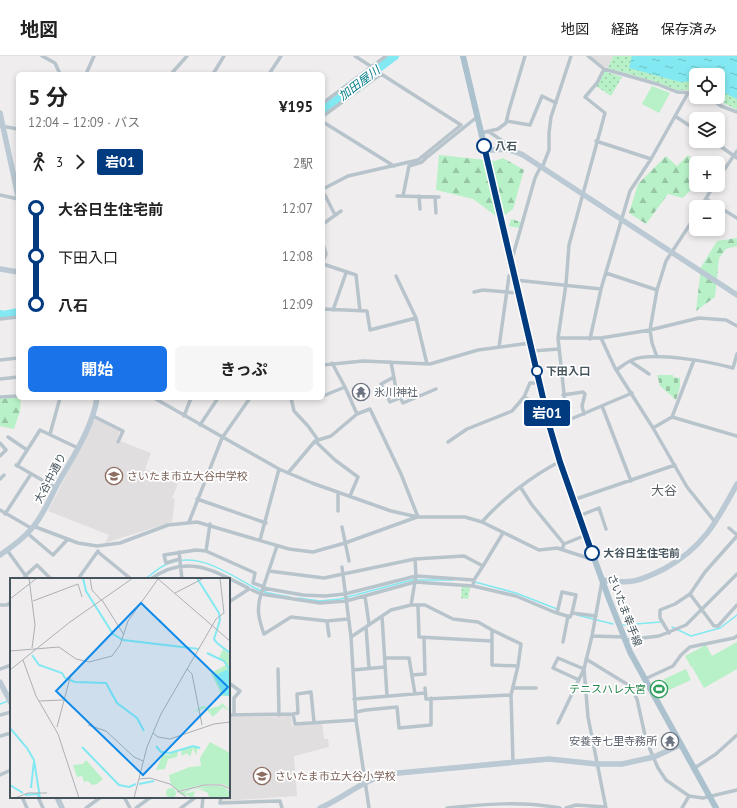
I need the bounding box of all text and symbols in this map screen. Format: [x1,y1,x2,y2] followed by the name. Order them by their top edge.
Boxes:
[20,17,58,41] text: 地図
[561,20,589,38] text: 地図
[611,20,639,38] text: 経路
[661,20,717,38] text: 保存済み
[335,61,384,103] water label: 加田屋川
[689,68,725,236] map controls
[689,68,725,104] button: locate
[28,83,68,111] text: 5 分
[279,97,313,116] text: ¥195
[689,112,725,148] button: layers
[28,114,140,131] text: 12:04 – 12:09 · バス
[476,138,492,154] marker: 八石
[495,139,517,153] place label: 八石
[28,151,50,173] icon: walk
[69,151,91,173] icon: forward
[105,153,135,171] text: 岩01
[56,154,63,171] text: 3
[293,155,313,172] text: 2駅
[689,156,725,192] button: +
[58,200,163,219] text: 大谷日生住宅前
[282,200,313,217] text: 12:07
[689,200,725,236] button: −
[58,248,118,267] text: 下田入口
[282,248,313,265] text: 12:08
[58,296,88,315] text: 八石
[282,296,313,313] text: 12:09
[28,346,167,392] button: 開始
[175,346,313,392] button: きっぷ
[546,364,590,378] place label: 下田入口
[531,365,543,377] marker: 下田入口
[351,382,371,402] temple icon: 氷川神社
[374,385,418,399] place label: 氷川神社
[524,400,570,426] line badge: 岩01
[532,404,562,422] text: 岩01
[31,450,69,506] street label: 大谷中通り
[104,466,124,486] school or university icon: さいたま市立大谷中学校
[127,469,248,483] place label: さいたま市立大谷中学校
[651,482,677,499] district label: 大谷
[584,545,600,561] marker: 大谷日生住宅前
[603,546,680,560] place label: 大谷日生住宅前
[605,572,645,648] street label: さいたま幸手線
[10,578,230,798] inset map
[649,679,669,699] sports icon: テニスハレ大宮
[569,682,646,696] place label: テニスハレ大宮
[660,731,680,751] temple icon: 安養寺七里寺務所
[569,734,658,748] place label: 安養寺七里寺務所
[252,766,272,786] school or university icon: さいたま市立大谷小学校
[275,769,396,783] place label: さいたま市立大谷小学校

